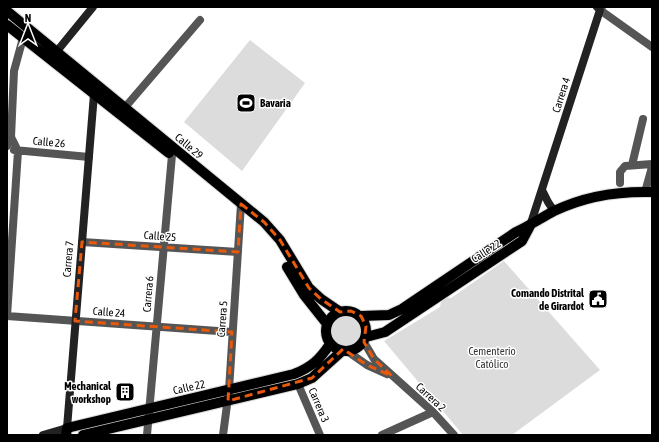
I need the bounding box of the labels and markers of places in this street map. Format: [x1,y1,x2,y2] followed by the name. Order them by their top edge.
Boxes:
[235,92,257,114] sports icon: Bavaria
[260,97,291,109] place label: Bavaria
[511,287,585,312] place label: Comando Distrital de Girardot
[587,288,609,310] public building icon: Comando Distrital de Girardot
[64,380,112,405] place label: Mechanical workshop
[114,381,136,403] building icon: Mechanical workshop

